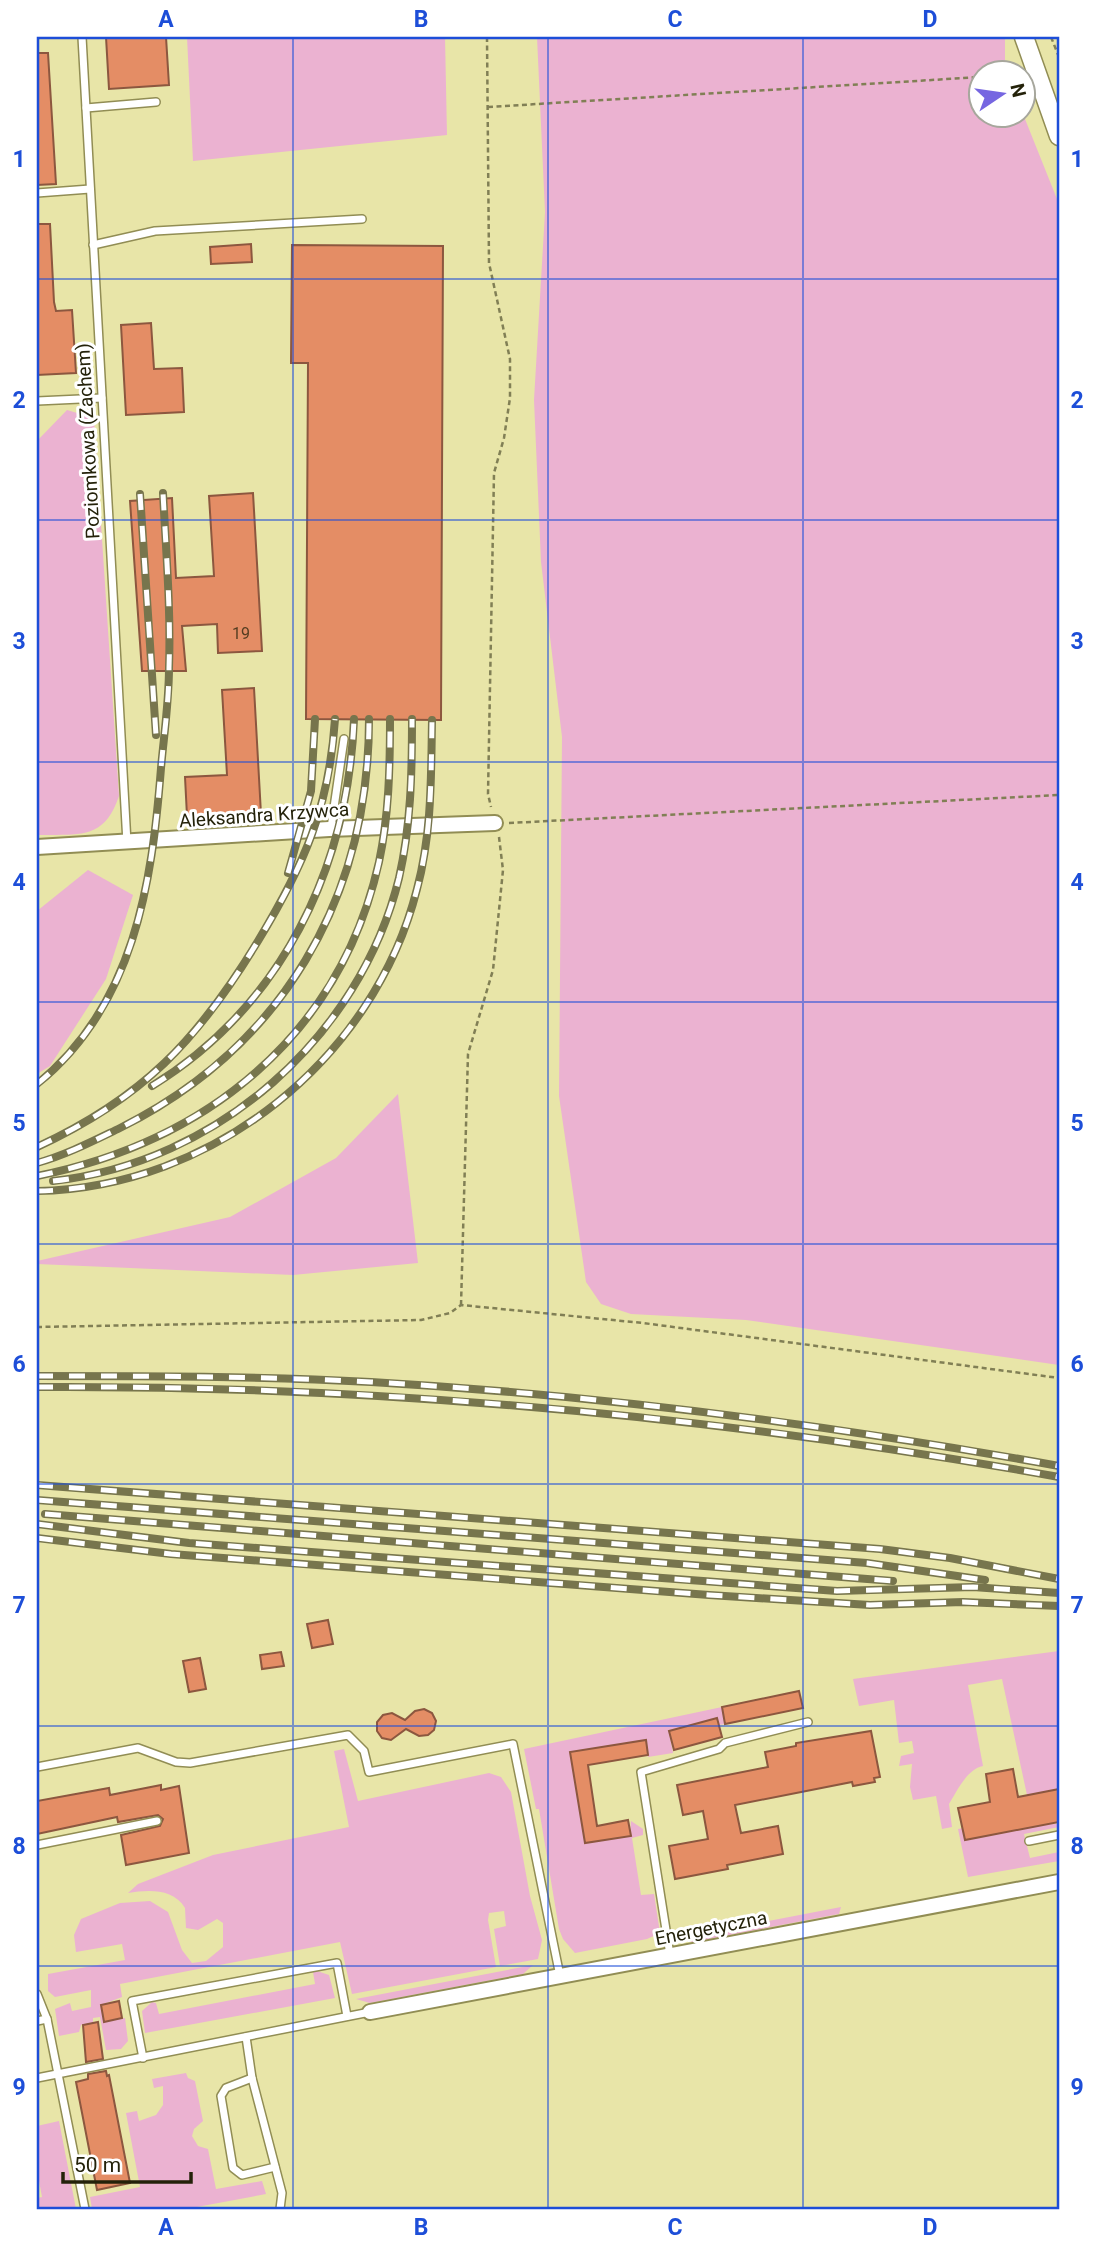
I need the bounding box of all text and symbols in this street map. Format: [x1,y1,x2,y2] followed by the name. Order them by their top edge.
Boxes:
[158,6,174,33] text: A
[414,6,428,33] text: B
[667,6,683,33] text: C
[923,6,937,33] text: D
[967,60,1036,130] north arrow
[1005,81,1031,99] text: N
[12,146,26,173] text: 1
[1070,146,1084,173] text: 1
[71,343,105,539] street label: Poziomkowa (Zachem)
[12,387,26,414] text: 2
[1070,387,1084,414] text: 2
[232,624,250,643] house number: 19
[12,628,26,655] text: 3
[1070,628,1084,655] text: 3
[178,798,350,832] street label: Aleksandra Krzywca
[12,869,26,896] text: 4
[1070,869,1084,896] text: 4
[12,1110,26,1137] text: 5
[1070,1110,1084,1137] text: 5
[12,1351,26,1378] text: 6
[1070,1351,1084,1378] text: 6
[12,1592,26,1619] text: 7
[1070,1592,1084,1619] text: 7
[12,1833,26,1860] text: 8
[1070,1833,1084,1860] text: 8
[653,1906,769,1950] street label: Energetyczna
[12,2074,26,2101] text: 9
[1070,2074,1084,2101] text: 9
[63,2141,191,2185] scale bar
[74,2153,121,2177] text: 50 m
[158,2214,174,2241] text: A
[414,2214,428,2241] text: B
[667,2214,683,2241] text: C
[923,2214,937,2241] text: D

